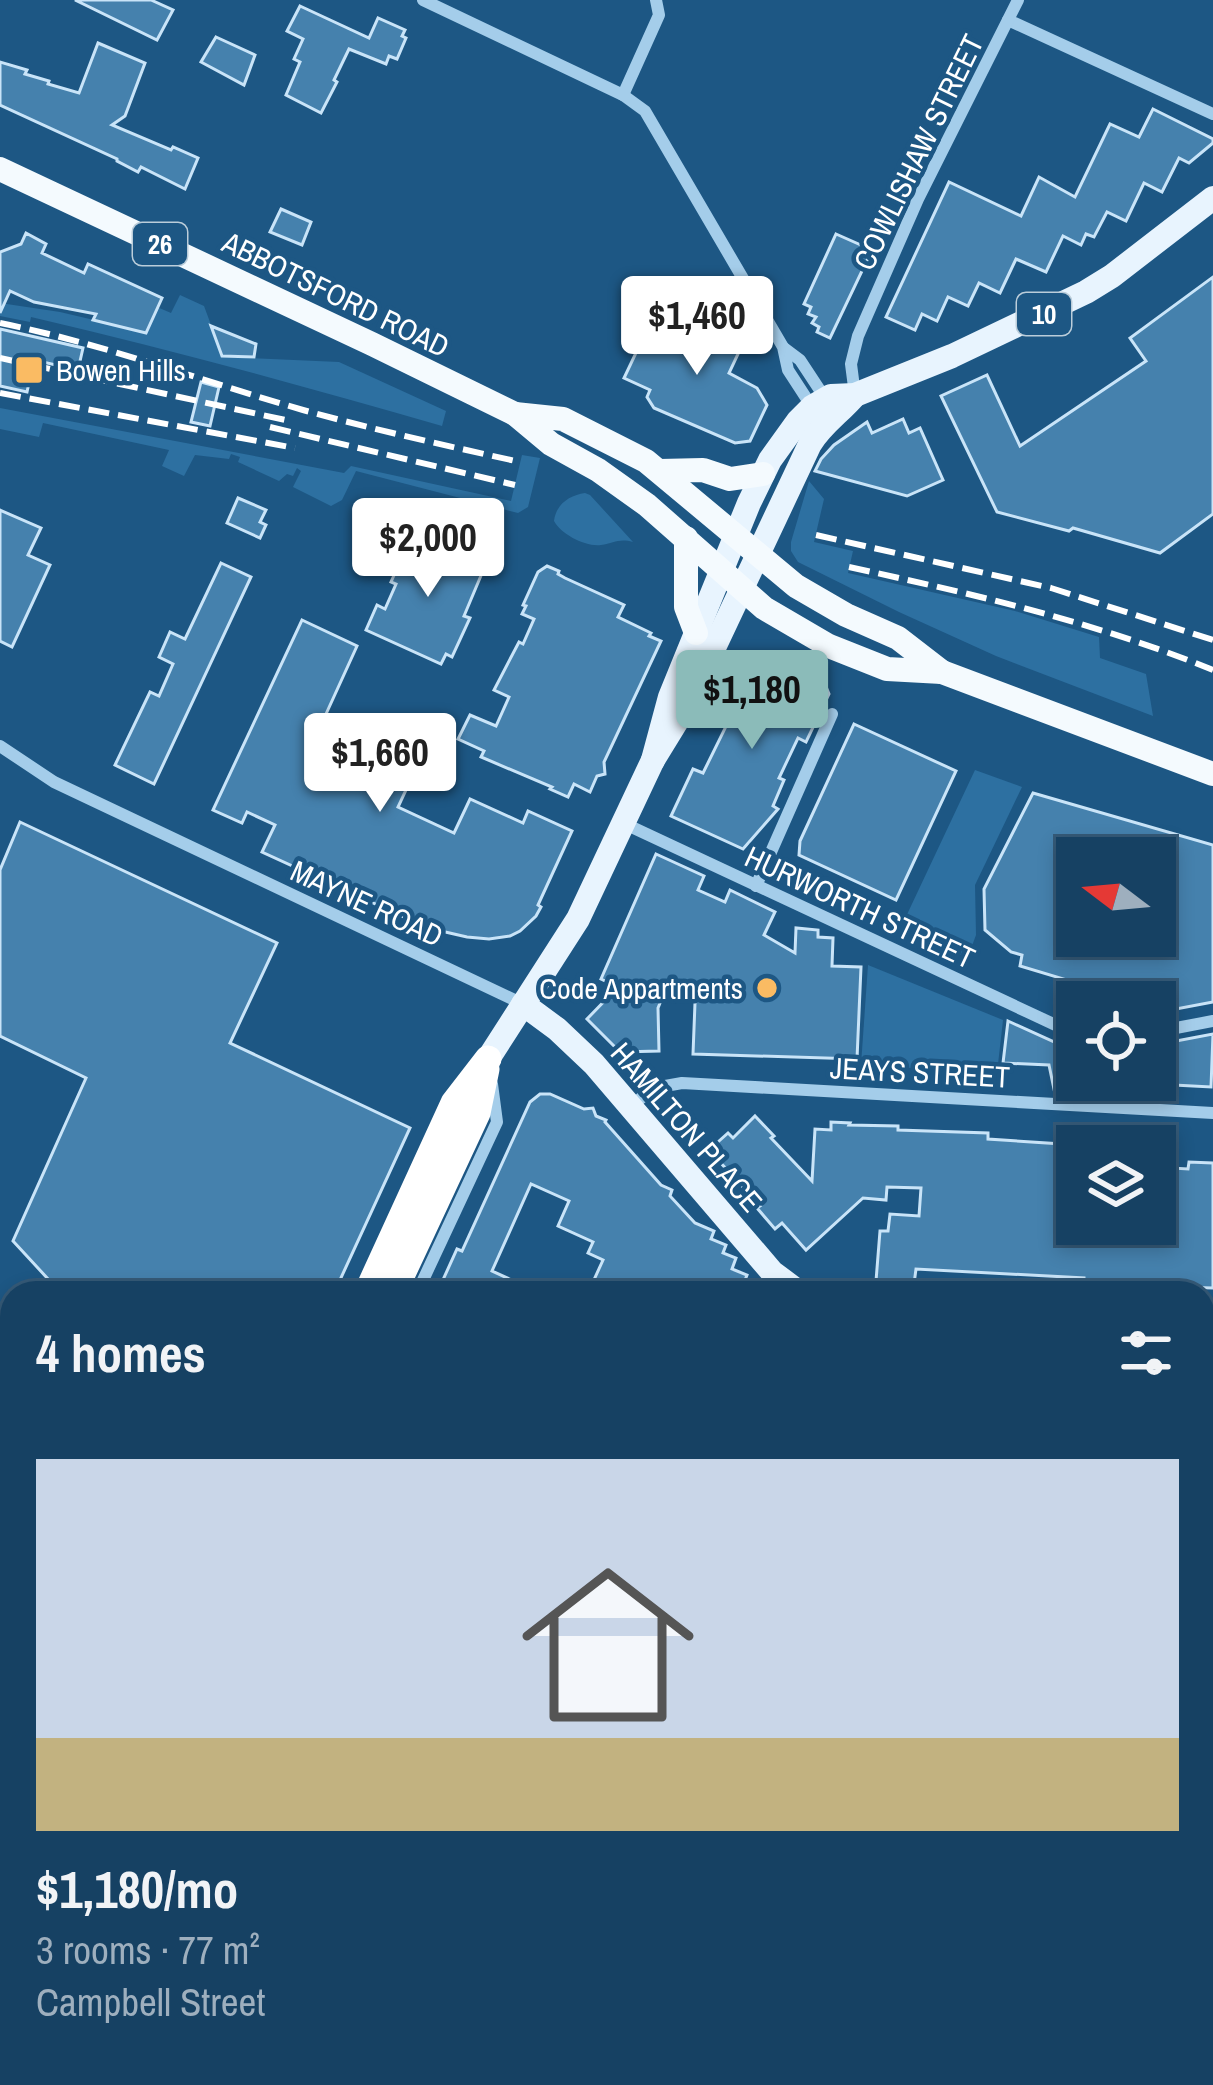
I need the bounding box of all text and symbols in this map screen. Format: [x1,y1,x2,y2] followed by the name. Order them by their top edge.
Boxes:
[844,28,992,276] street label: COWLISHAW STREET
[215,221,456,366] street label: ABBOTSFORD ROAD
[133,223,187,265] road number: 26
[599,276,795,378] pin: $1,460
[648,289,746,341] text: $1,460
[1017,293,1071,335] road number: 10
[56,350,186,390] place label: Bowen Hills
[13,354,45,386] marker: Bowen Hills
[330,498,526,600] pin: $2,000
[379,511,477,563] text: $2,000
[654,650,850,752] pin: $1,180
[703,663,801,715] text: $1,180
[282,713,478,815] pin: $1,660
[331,726,429,778] text: $1,660
[739,836,981,978] street label: HURWORTH STREET
[1056,837,1176,957] north arrow
[1056,837,1176,1245] map controls
[284,850,450,956] street label: MAYNE ROAD
[539,968,743,1008] place label: Code Appartments
[754,975,780,1001] marker: Code Appartments
[1056,981,1176,1101] button: locate
[602,1034,772,1220] street label: HAMILTON PLACE
[829,1047,1011,1097] street label: JEAYS STREET
[1056,1125,1176,1245] button: layers
[36,1319,206,1388] text: 4 homes
[1113,1320,1179,1386] icon: filters
[500,1537,716,1753] icon: home
[36,1855,238,1924] text: $1,180/mo
[36,1924,260,1976] text: 3 rooms · 77 m²
[36,1976,265,2028] text: Campbell Street

